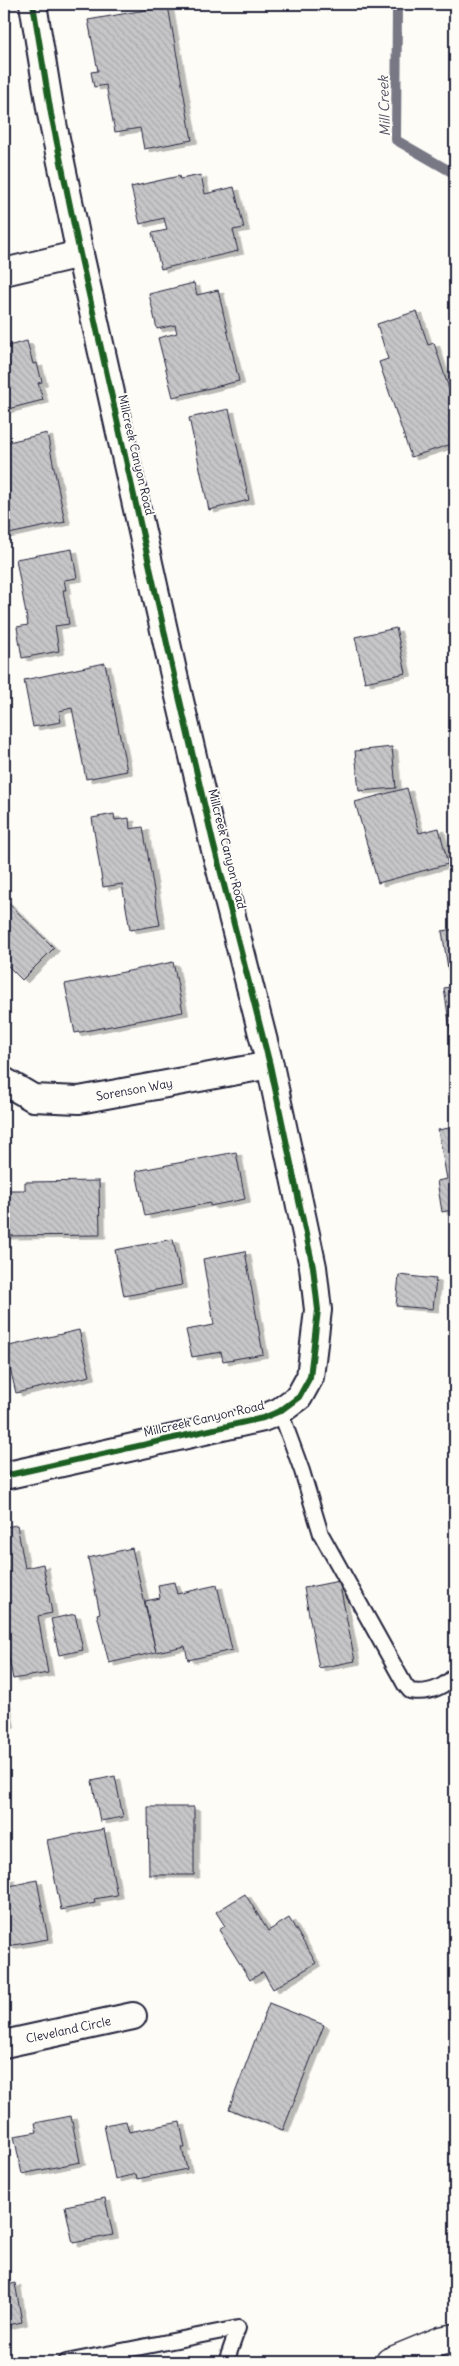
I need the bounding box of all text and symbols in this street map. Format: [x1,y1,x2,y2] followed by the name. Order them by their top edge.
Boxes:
[374,75,394,137] water label: Mill Creek
[115,393,158,517] street label: Millcreek Canyon Road
[205,787,250,911] street label: Millcreek Canyon Road
[95,1075,174,1104] street label: Sorenson Way
[142,1397,266,1440] street label: Millcreek Canyon Road
[25,2013,112,2046] street label: Cleveland Circle

